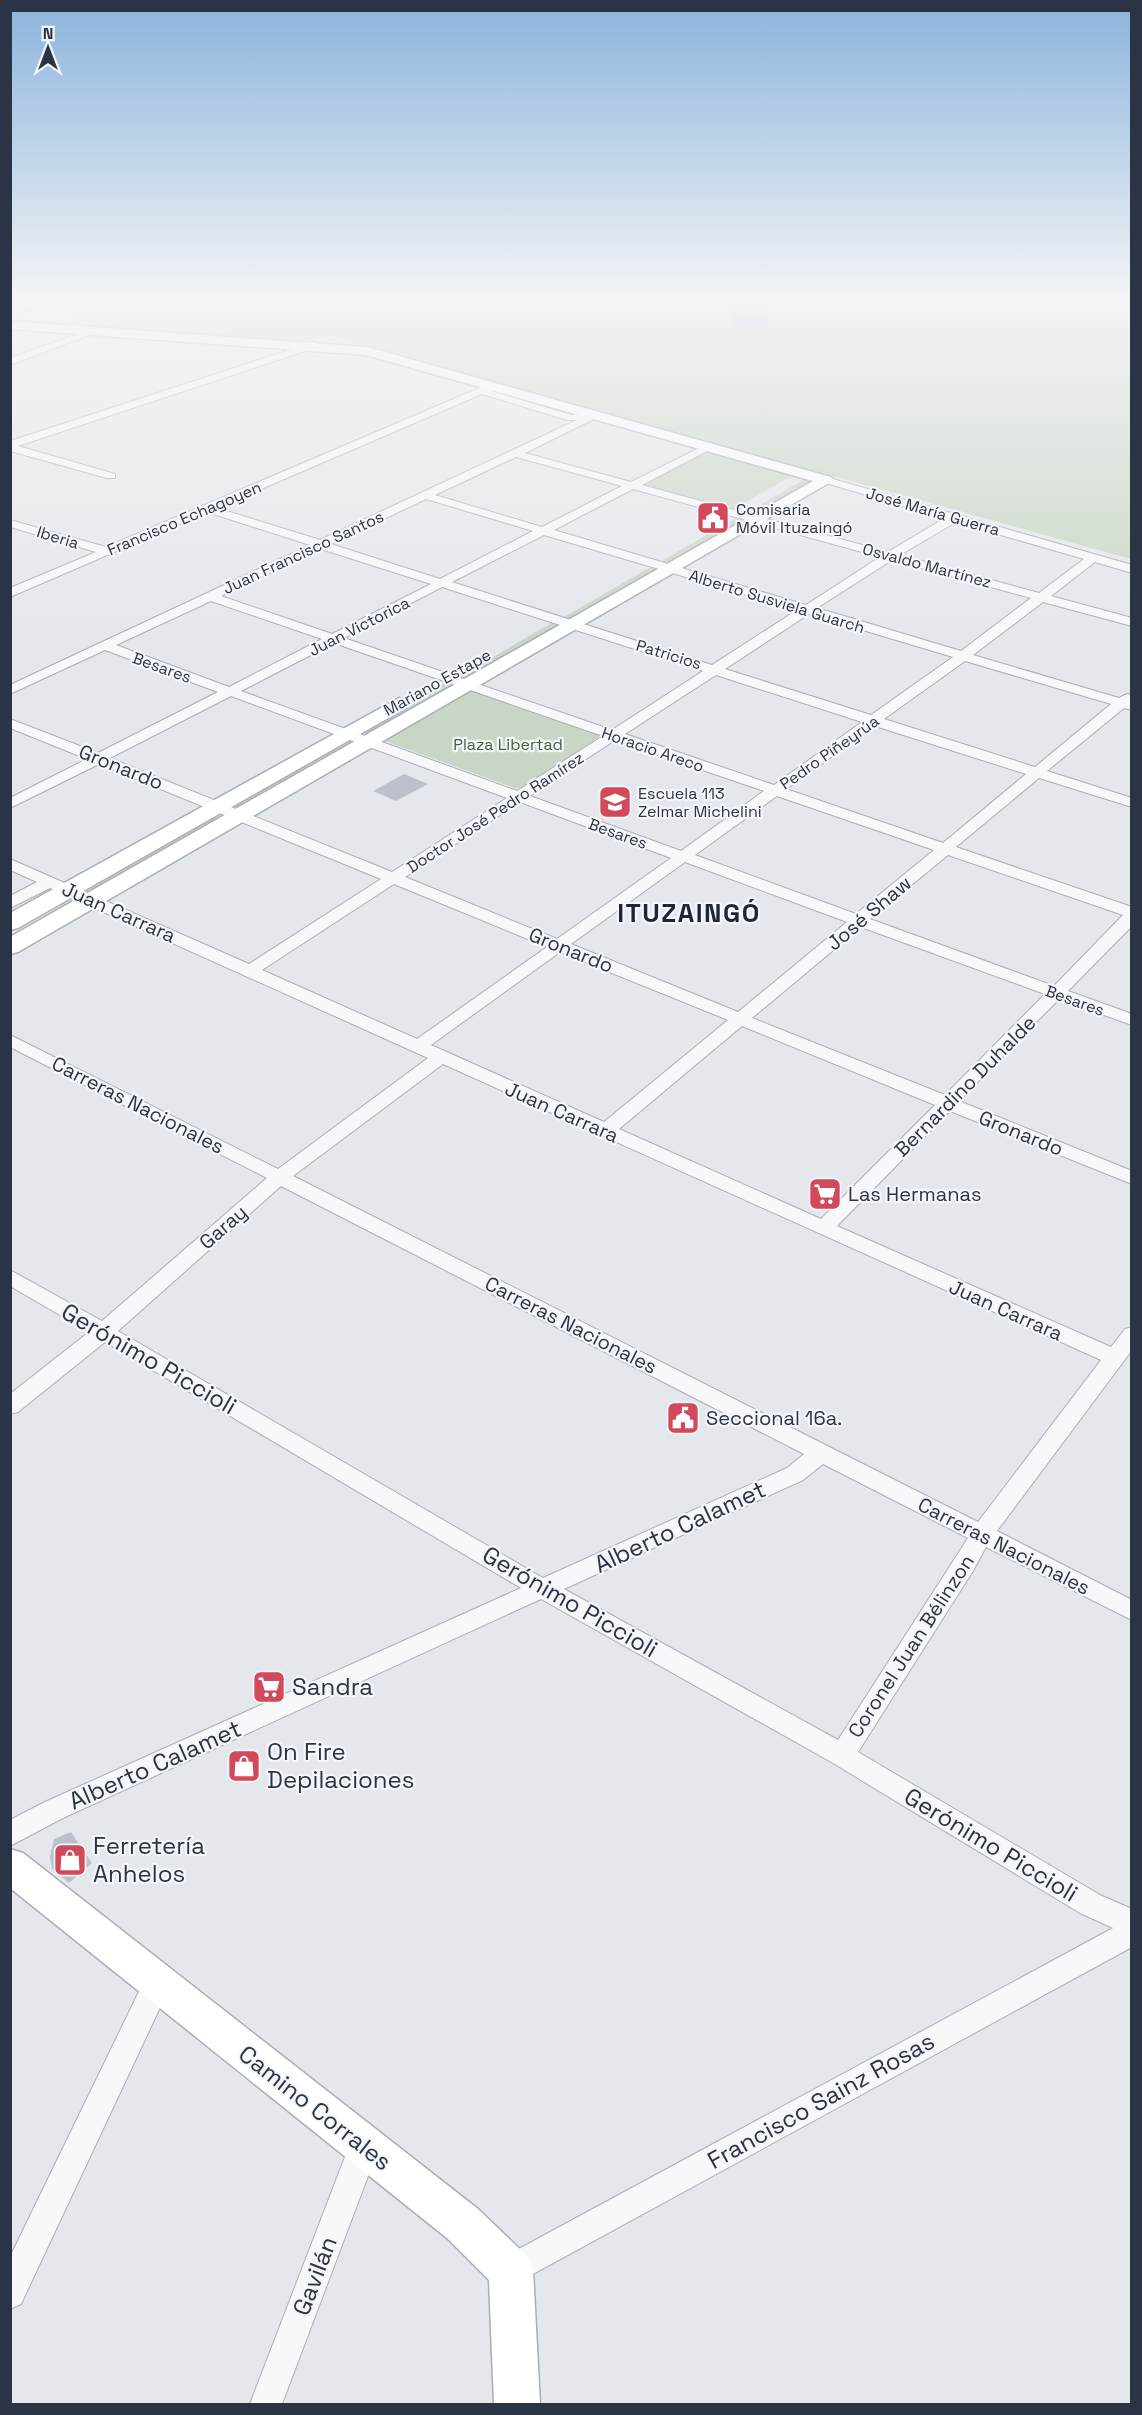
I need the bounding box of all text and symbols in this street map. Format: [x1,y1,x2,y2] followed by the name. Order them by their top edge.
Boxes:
[18,18,78,78] north arrow
[43,23,53,44] text: N
[104,476,264,560] street label: Francisco Echagoyen
[864,482,1002,541] street label: José María Guerra
[736,499,852,538] place label: Comisaria Móvil Ituzaingó
[695,500,731,536] public building icon: Comisaria Móvil Ituzaingó
[220,506,387,599] street label: Juan Francisco Santos
[34,521,81,554] street label: Iberia
[860,538,993,593] street label: Osvaldo Martínez
[687,565,867,638] street label: Alberto Susviela Guarch
[305,592,413,661] street label: Juan Victorica
[634,635,704,674] street label: Patricios
[380,644,495,721] street label: Mariano Estape
[129,647,194,688] street label: Besares
[776,710,883,794] street label: Pedro Piñeyrúa
[599,722,707,777] street label: Horacio Areco
[453,734,563,755] park label: Plaza Libertad
[75,738,167,796] street label: Gronardo
[403,747,588,878] street label: Doctor José Pedro Ramírez
[638,783,762,822] place label: Escuela 113 Zelmar Michelini
[597,784,633,820] school or university icon: Escuela 113 Zelmar Michelini
[585,813,650,854] street label: Besares
[821,870,917,956] street label: José Shaw
[58,875,180,949] street label: Juan Carrara
[617,896,761,930] district label: ITUZAINGÓ
[525,921,617,979] street label: Gronardo
[1042,980,1107,1021] street label: Besares
[889,1010,1041,1162] street label: Bernardino Duhalde
[47,1050,229,1160] street label: Carreras Nacionales
[501,1075,623,1149] street label: Juan Carrara
[975,1104,1067,1162] street label: Gronardo
[807,1176,843,1212] supermarket icon: Las Hermanas
[848,1181,981,1207] place label: Las Hermanas
[194,1199,252,1255] street label: Garay
[480,1270,662,1380] street label: Carreras Nacionales
[945,1273,1067,1347] street label: Juan Carrara
[56,1296,242,1421] street label: Gerónimo Piccioli
[665,1400,701,1436] public building icon: Seccional 16a.
[706,1405,842,1431] place label: Seccional 16a.
[589,1473,770,1580] street label: Alberto Calamet
[913,1491,1095,1601] street label: Carreras Nacionales
[477,1539,663,1664] street label: Gerónimo Piccioli
[842,1550,980,1742] street label: Coronel Juan Bélinzon
[251,1669,287,1705] supermarket icon: Sandra
[292,1671,373,1702] place label: Sandra
[64,1713,246,1816] street label: Alberto Calamet
[267,1736,414,1795] place label: On Fire Depilaciones
[226,1748,262,1784] shop icon: On Fire Depilaciones
[899,1780,1084,1909] street label: Gerónimo Piccioli
[93,1830,205,1889] place label: Ferretería Anhelos
[52,1842,88,1878] shop icon: Ferretería Anhelos
[702,2025,940,2176] street label: Francisco Sainz Rosas
[233,2038,398,2177] street label: Camino Corrales
[285,2232,344,2320] street label: Gavilán

